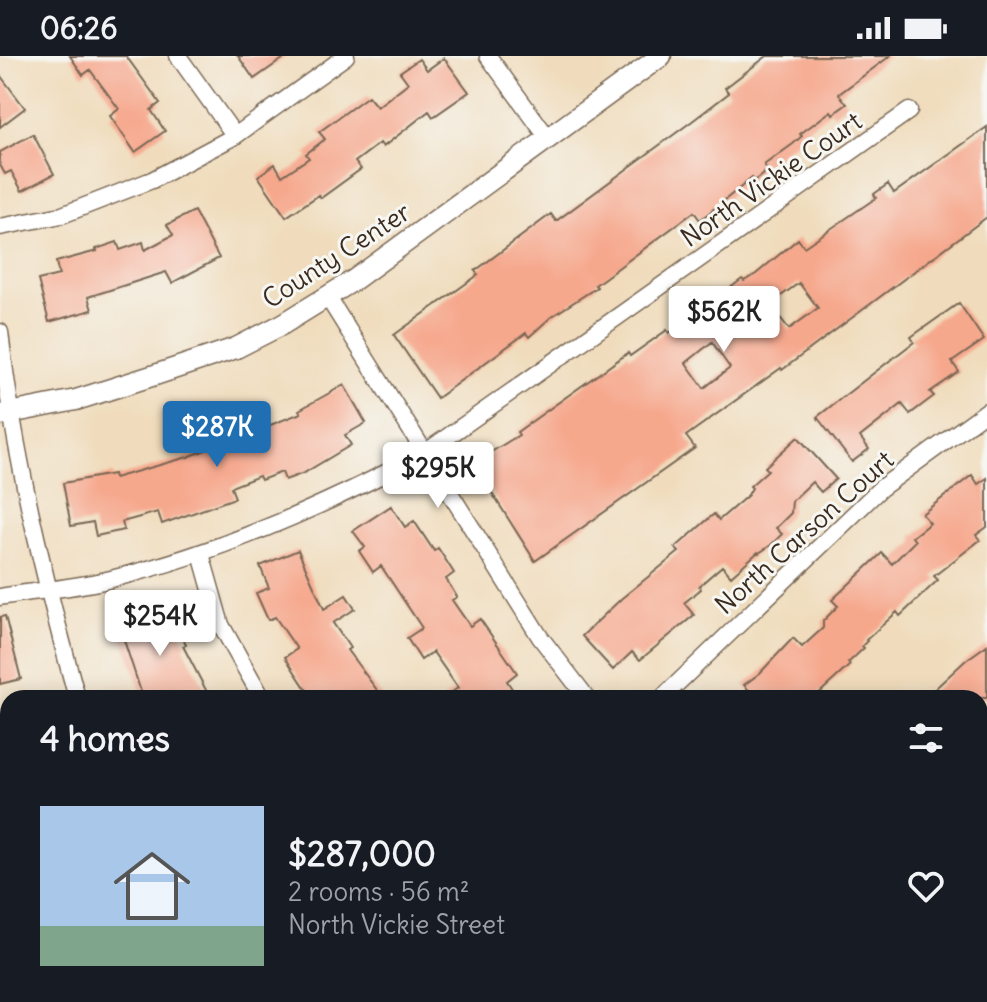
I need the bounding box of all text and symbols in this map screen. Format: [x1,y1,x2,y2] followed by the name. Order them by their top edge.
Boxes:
[40,9,118,47] text: 06:26
[674,104,868,254] street label: North Vickie Court
[256,195,416,315] street label: County Center
[668,286,780,354] pin: $562K
[687,295,761,328] text: $562K
[161,401,273,469] pin: $287K
[181,410,253,443] text: $287K
[382,442,494,510] pin: $295K
[708,443,900,621] street label: North Carson Court
[401,451,475,484] text: $295K
[104,590,216,658] pin: $254K
[123,599,197,632] text: $254K
[904,716,948,760] icon: filters
[40,717,170,760] text: 4 homes
[288,832,436,875] text: $287,000
[104,838,200,934] icon: home
[904,864,948,908] icon: heart
[288,875,469,908] text: 2 rooms · 56 m²
[288,908,505,941] text: North Vickie Street

